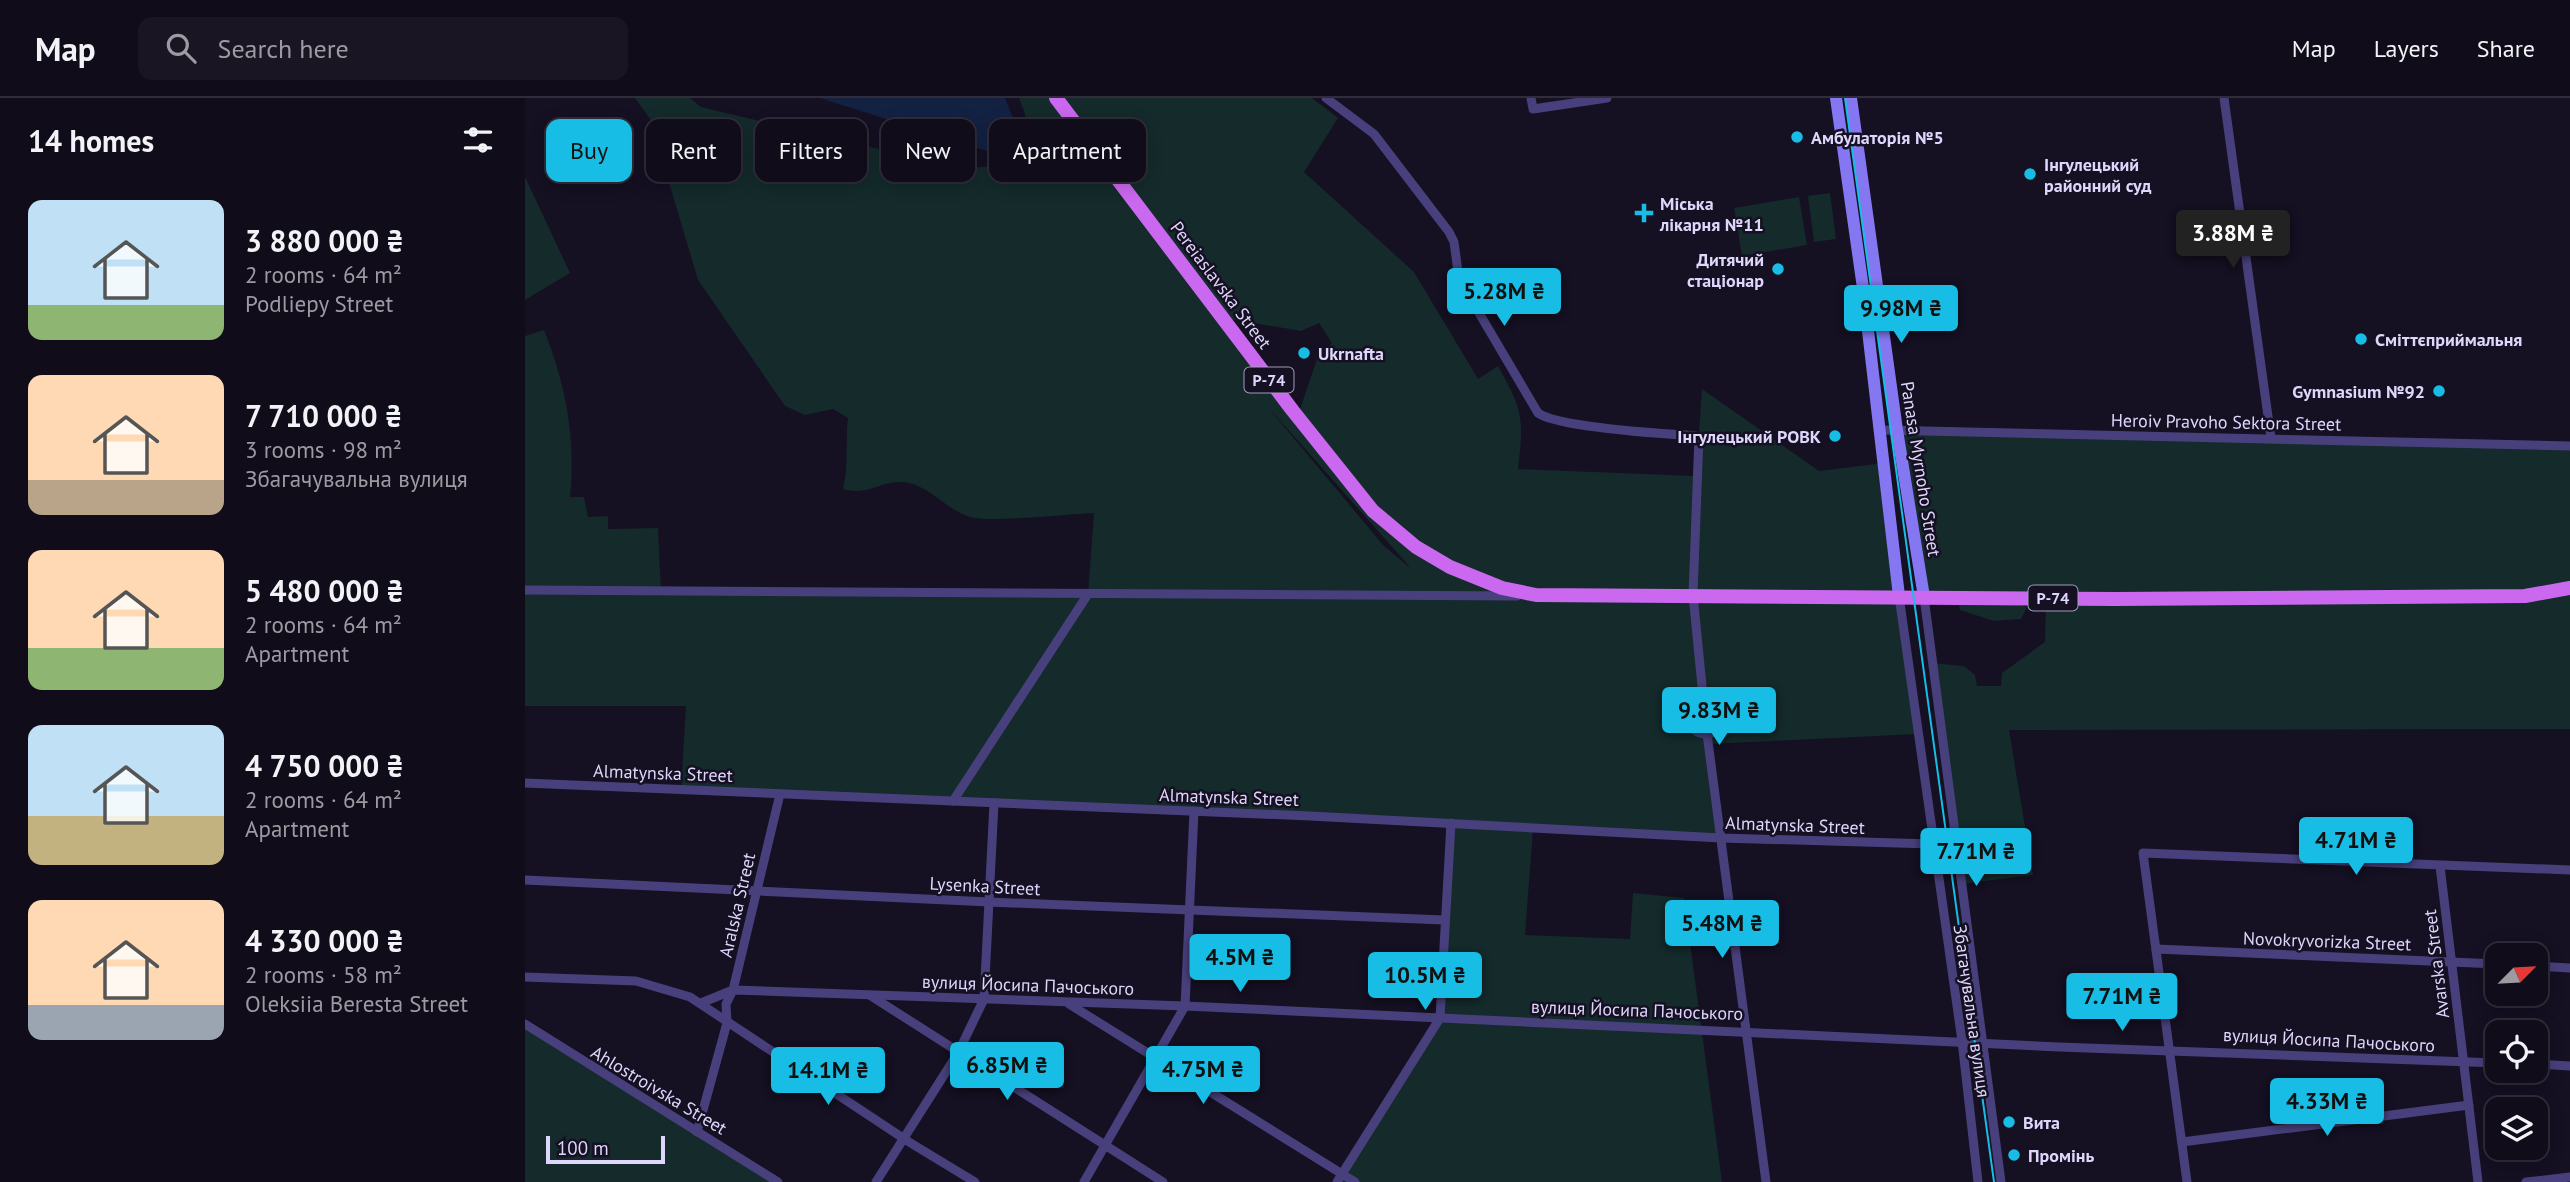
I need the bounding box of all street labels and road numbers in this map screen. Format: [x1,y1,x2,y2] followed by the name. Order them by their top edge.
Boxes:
[1165,217,1277,353] street label: Pereiaslavska Street
[1245,368,1293,392] road number: Р-74
[1896,380,1946,558] street label: Panasa Myrnoho Street
[2111,408,2341,436] street label: Heroiv Pravoho Sektora Street
[2029,586,2077,610] road number: Р-74
[593,759,733,787] street label: Almatynska Street
[1159,783,1299,811] street label: Almatynska Street
[1725,811,1865,839] street label: Almatynska Street
[714,850,760,960] street label: Aralska Street
[929,872,1041,900] street label: Lysenka Street
[2418,908,2454,1020] street label: Avarska Street
[1948,923,1996,1099] street label: Збагачувальна вулиця
[2242,927,2412,955] street label: Novokryvorizka Street
[922,970,1134,1000] street label: вулиця Йосипа Пачоського
[1531,995,1743,1025] street label: вулиця Йосипа Пачоського
[2222,1023,2436,1057] street label: вулиця Йосипа Пачоського
[587,1040,731,1140] street label: Ahlostroivska Street

